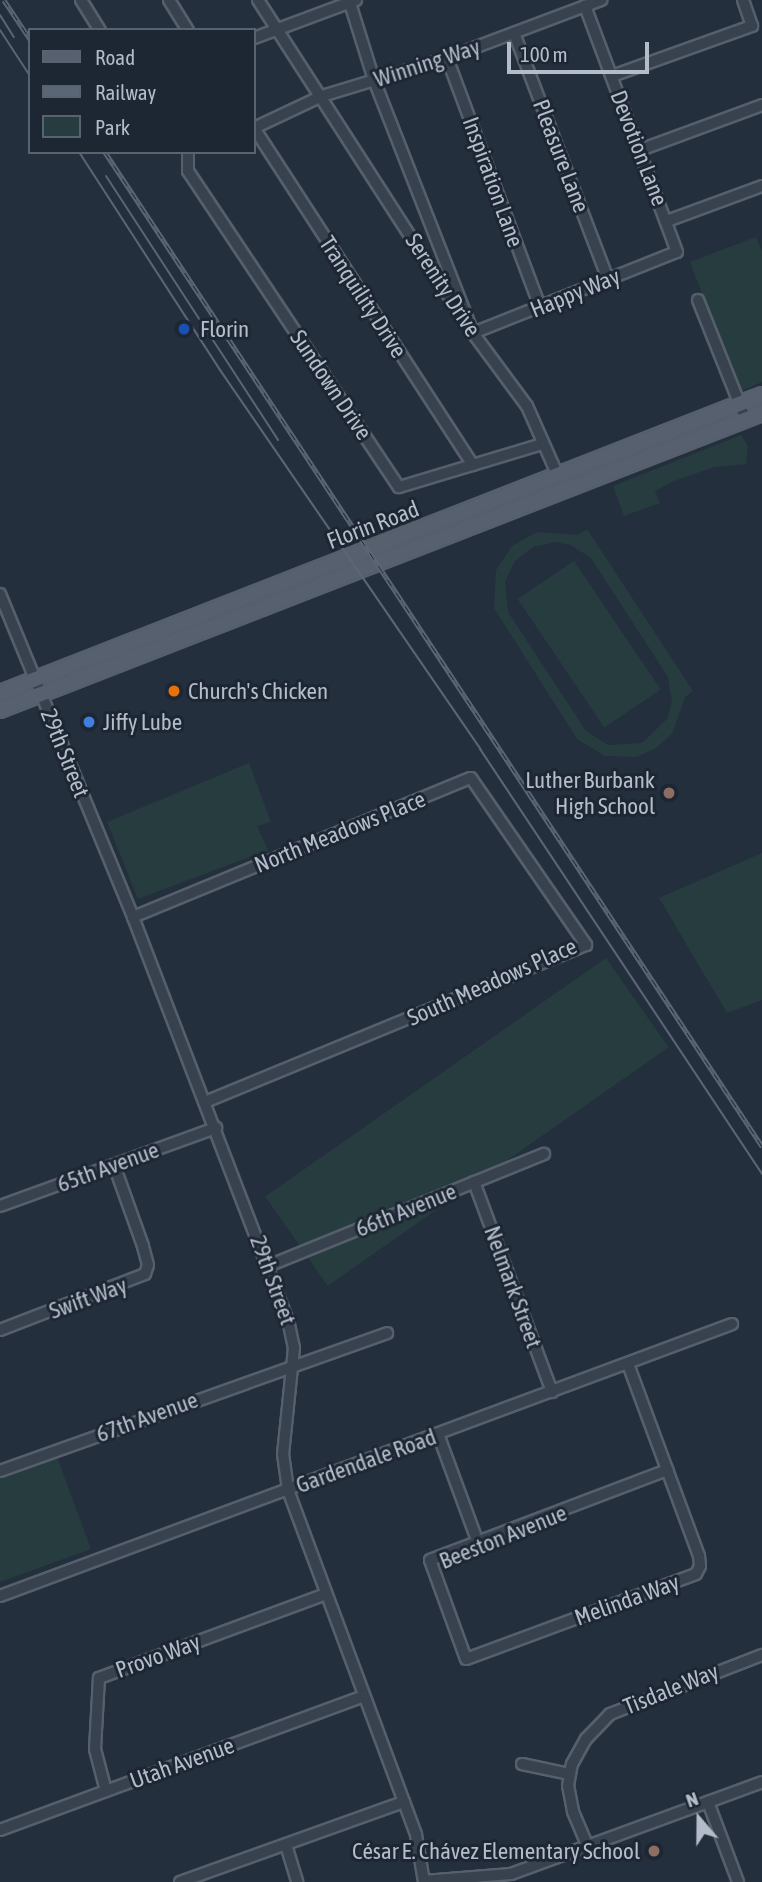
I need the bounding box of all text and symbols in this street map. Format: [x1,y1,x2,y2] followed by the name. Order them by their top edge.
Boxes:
[28,28,256,154] legend
[510,28,652,72] scale bar
[370,33,484,93] street label: Winning Way
[520,42,568,66] text: 100 m
[95,45,135,69] text: Road
[95,80,156,104] text: Railway
[604,86,674,210] street label: Devotion Lane
[527,95,595,217] street label: Pleasure Lane
[457,113,529,251] street label: Inspiration Lane
[95,115,130,139] text: Park
[399,228,487,342] street label: Serenity Drive
[313,231,413,363] street label: Tranquility Drive
[526,263,624,323] street label: Happy Way
[200,315,249,343] place label: Florin
[174,319,194,339] marker: Florin
[284,325,378,445] street label: Sundown Drive
[323,495,423,555] street label: Florin Road
[188,677,328,705] place label: Church's Chicken
[166,683,182,699] marker: Church's Chicken
[35,705,95,801] street label: 29th Street
[103,708,182,736] place label: Jiffy Lube
[81,714,97,730] marker: Jiffy Lube
[525,766,655,820] place label: Luther Burbank High School
[250,785,430,879] street label: North Meadows Place
[661,785,677,801] marker: Luther Burbank High School
[403,932,581,1032] street label: South Meadows Place
[53,1136,163,1198] street label: 65th Avenue
[352,1177,460,1243] street label: 66th Avenue
[478,1222,548,1352] street label: Nelmark Street
[244,1232,302,1328] street label: 29th Street
[45,1271,131,1325] street label: Swift Way
[92,1386,202,1448] street label: 67th Avenue
[292,1423,440,1499] street label: Gardendale Road
[435,1499,571,1575] street label: Beeston Avenue
[571,1568,683,1632] street label: Melinda Way
[112,1628,204,1684] street label: Provo Way
[619,1657,723,1721] street label: Tisdale Way
[126,1731,238,1795] street label: Utah Avenue
[664,1784,734,1854] north arrow
[683,1787,701,1812] text: N
[352,1837,640,1865] place label: César E. Chávez Elementary School
[646,1843,662,1859] marker: César E. Chávez Elementary School

